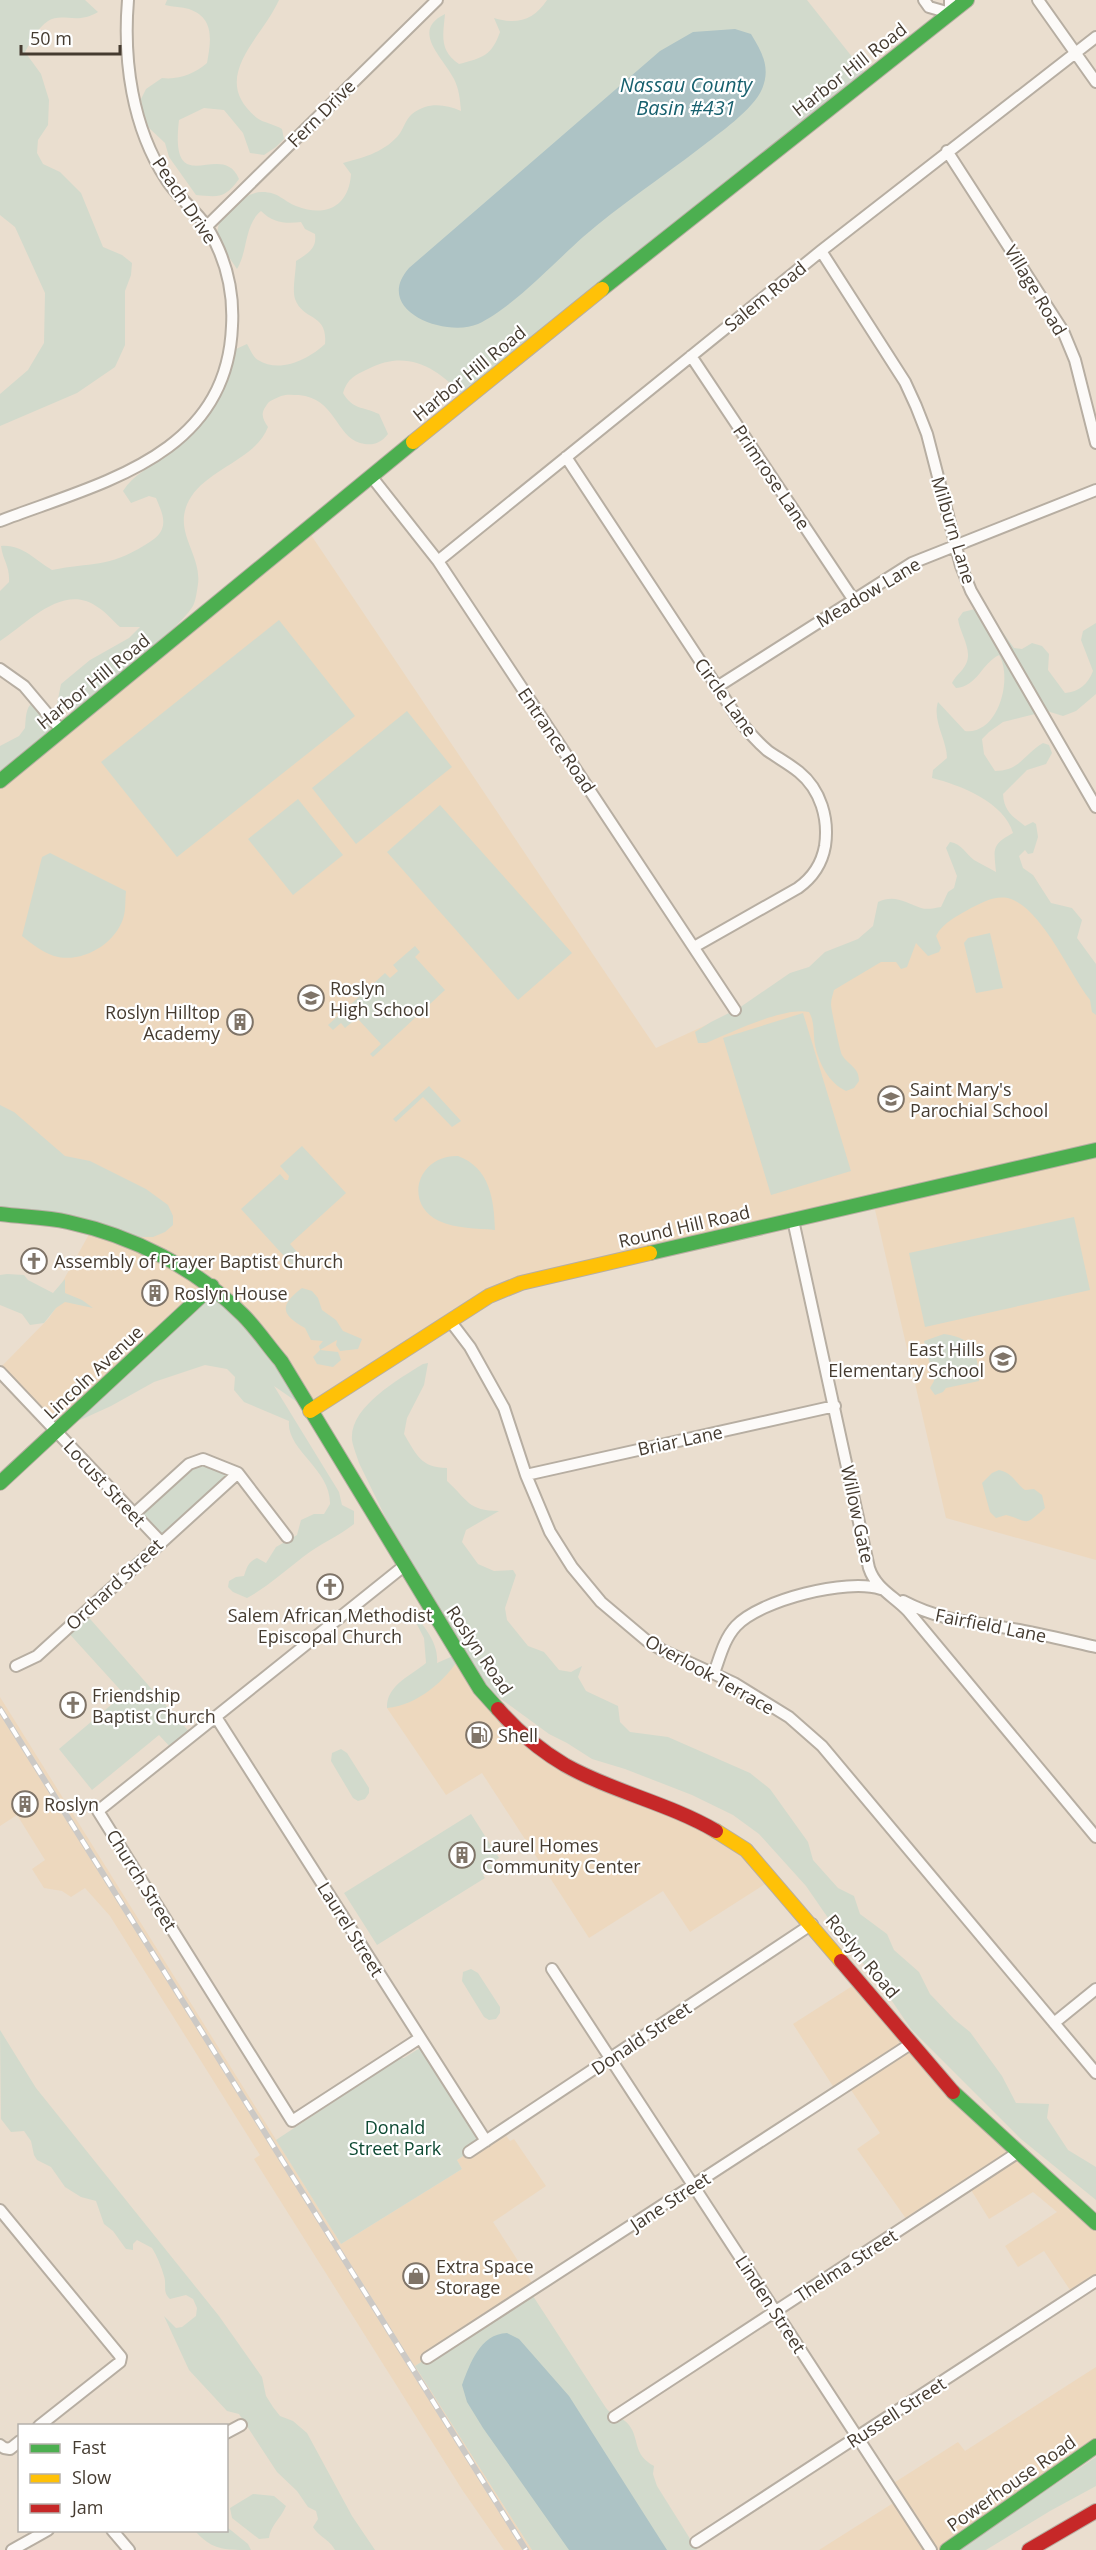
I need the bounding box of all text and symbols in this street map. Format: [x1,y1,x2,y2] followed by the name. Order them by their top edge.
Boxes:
[787,17,911,121] street label: Harbor Hill Road
[21,18,120,56] scale bar
[30,26,72,50] text: 50 m
[620,71,754,121] water label: Nassau County Basin #431
[282,74,360,152] street label: Fern Drive
[147,152,223,248] street label: Peach Drive
[999,240,1073,340] street label: Village Road
[719,256,811,336] street label: Salem Road
[407,320,531,426] street label: Harbor Hill Road
[728,420,816,534] street label: Primrose Lane
[926,473,982,587] street label: Milburn Lane
[812,552,924,632] street label: Meadow Lane
[31,628,155,734] street label: Harbor Hill Road
[689,653,763,741] street label: Circle Lane
[513,683,601,797] street label: Entrance Road
[330,976,429,1021] place label: Roslyn High School
[296,983,326,1013] school or university icon: Roslyn High School
[105,1000,221,1045] place label: Roslyn Hilltop Academy
[225,1007,255,1037] building icon: Roslyn Hilltop Academy
[910,1077,1048,1122] place label: Saint Mary's Parochial School
[876,1084,906,1114] school or university icon: Saint Mary's Parochial School
[616,1199,752,1253] street label: Round Hill Road
[19,1246,49,1276] church icon: Assembly of Prayer Baptist Church
[54,1249,343,1273] place label: Assembly of Prayer Baptist Church
[140,1278,170,1308] building icon: Roslyn House
[174,1281,288,1305] place label: Roslyn House
[38,1320,148,1424] street label: Lincoln Avenue
[828,1337,984,1382] place label: East Hills Elementary School
[988,1344,1018,1374] school or university icon: East Hills Elementary School
[635,1419,725,1461] street label: Briar Lane
[59,1435,151,1531] street label: Locust Street
[836,1463,880,1565] street label: Willow Gate
[60,1533,168,1635] street label: Orchard Street
[315,1572,345,1602] church icon: Salem African Methodist Episcopal Church
[441,1601,519,1699] street label: Roslyn Road
[933,1602,1049,1648] street label: Fairfield Lane
[228,1603,432,1648] place label: Salem African Methodist Episcopal Church
[641,1629,779,1719] street label: Overlook Terrace
[92,1683,216,1728] place label: Friendship Baptist Church
[58,1690,88,1720] church icon: Friendship Baptist Church
[464,1720,494,1750] fuel station icon: Shell
[498,1723,538,1747] place label: Shell
[10,1789,40,1819] building icon: Roslyn
[44,1792,99,1816] place label: Roslyn
[101,1825,183,1935] street label: Church Street
[482,1833,641,1878] place label: Laurel Homes Community Center
[447,1840,477,1870] building icon: Laurel Homes Community Center
[312,1877,390,1981] street label: Laurel Street
[821,1909,905,2003] street label: Roslyn Road
[586,1996,696,2080] street label: Donald Street
[349,2115,442,2160] park label: Donald Street Park
[624,2166,715,2237] street label: Jane Street
[790,2223,902,2307] street label: Thelma Street
[730,2250,812,2358] street label: Linden Street
[436,2254,534,2299] place label: Extra Space Storage
[401,2261,431,2291] shop icon: Extra Space Storage
[842,2371,950,2453] street label: Russell Street
[18,2424,228,2532] legend
[942,2429,1080,2537] street label: Powerhouse Road
[72,2435,106,2459] text: Fast
[72,2465,111,2489] text: Slow
[70,2495,104,2519] text: Jam

